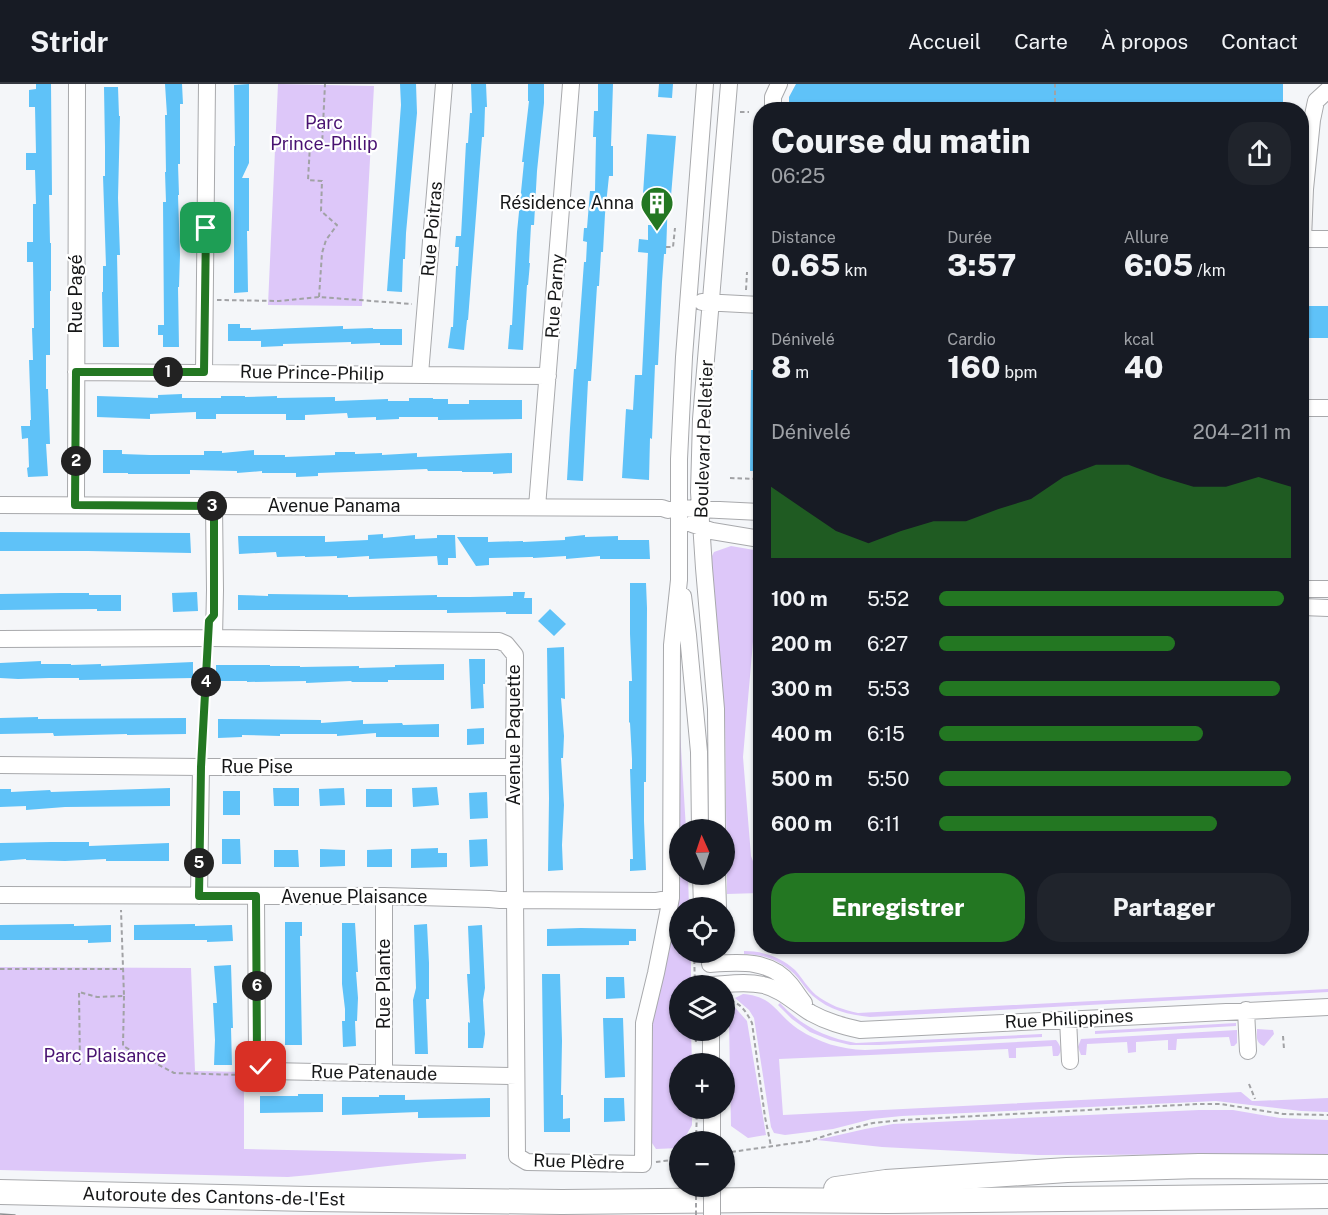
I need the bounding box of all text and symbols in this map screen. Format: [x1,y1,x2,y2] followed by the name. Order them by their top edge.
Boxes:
[30,25,108,58] text: Stridr
[908,29,981,54] text: Accueil
[1014,29,1068,54] text: Carte
[1101,29,1188,54] text: À propos
[1221,29,1298,54] text: Contact
[270,112,378,154] park label: Parc Prince-Philip
[771,122,1031,160] text: Course du matin
[1228,122,1291,185] button: share
[771,164,825,188] text: 06:25
[417,180,446,277] street label: Rue Poitras
[639,185,675,232] building icon: Résidence Anna
[499,192,634,213] place label: Résidence Anna
[180,202,231,253] pin
[189,211,222,244] icon: arrive
[771,228,836,247] text: Distance
[947,228,992,247] text: Durée
[1124,228,1169,247] text: Allure
[771,247,841,283] text: 0.65
[947,247,1016,283] text: 3:57
[1124,247,1193,283] text: 6:05
[541,253,568,339] street label: Rue Parny
[65,254,86,334] street label: Rue Pagé
[841,261,867,280] text: km
[1193,261,1226,280] text: /km
[771,330,835,349] text: Dénivelé
[947,330,996,349] text: Cardio
[1124,330,1155,349] text: kcal
[771,349,791,385] text: 8
[947,349,1001,385] text: 160
[1124,349,1164,385] text: 40
[153,357,183,387] pin: 1
[690,359,717,519] street label: Boulevard Pelletier
[240,361,384,384] street label: Rue Prince-Philip
[165,362,171,381] text: 1
[791,363,809,382] text: m
[1001,363,1037,382] text: bpm
[771,420,851,444] text: Dénivelé
[1193,420,1291,444] text: 204–211 m
[61,446,91,476] pin: 2
[71,451,81,470] text: 2
[197,491,227,521] pin: 3
[267,495,401,516] street label: Avenue Panama
[207,496,217,515] text: 3
[771,587,828,611] text: 100 m
[867,587,909,611] text: 5:52
[771,632,832,656] text: 200 m
[867,632,908,656] text: 6:27
[503,664,524,806] street label: Avenue Paquette
[191,667,221,697] pin: 4
[201,672,211,691] text: 4
[771,677,832,701] text: 300 m
[867,677,910,701] text: 5:53
[771,722,832,746] text: 400 m
[867,722,905,746] text: 6:15
[221,756,293,777] street label: Rue Pise
[771,767,833,791] text: 500 m
[867,767,909,791] text: 5:50
[771,812,832,836] text: 600 m
[867,812,900,836] text: 6:11
[669,819,735,885] north arrow
[669,819,735,1197] map controls
[184,848,214,878] pin: 5
[194,853,204,872] text: 5
[771,873,1025,942] button: Enregistrer
[1037,873,1291,942] button: Partager
[281,886,427,907] street label: Avenue Plaisance
[669,897,735,963] button: locate
[373,939,394,1029] street label: Rue Plante
[242,971,272,1001] pin: 6
[669,975,735,1041] button: layers
[252,976,262,995] text: 6
[1004,1005,1134,1032] street label: Rue Philippines
[235,1041,286,1092] pin
[44,1045,166,1066] park label: Parc Plaisance
[244,1050,277,1083] icon: check
[669,1053,735,1119] button: +
[311,1061,437,1084] street label: Rue Patenaude
[669,1131,735,1197] button: −
[533,1149,625,1174] street label: Rue Plèdre
[82,1183,346,1209] street label: Autoroute des Cantons-de-l'Est

